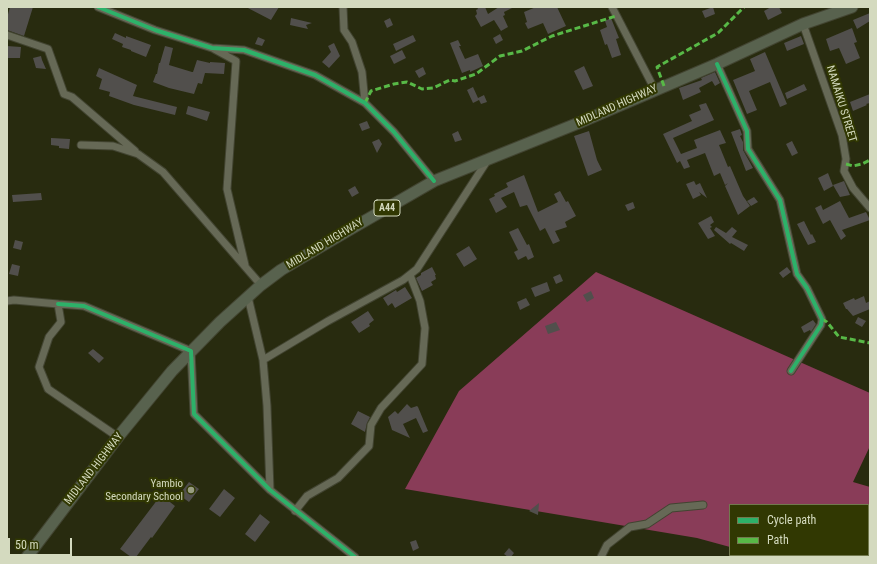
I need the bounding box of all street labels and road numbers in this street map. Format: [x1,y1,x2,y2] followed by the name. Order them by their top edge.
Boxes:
[823,64,859,144] street label: NAMAIKU STREET
[574,82,660,130] street label: MIDLAND HIGHWAY
[374,200,400,216] road number: A44
[284,216,366,272] street label: MIDLAND HIGHWAY
[62,431,126,507] street label: MIDLAND HIGHWAY

